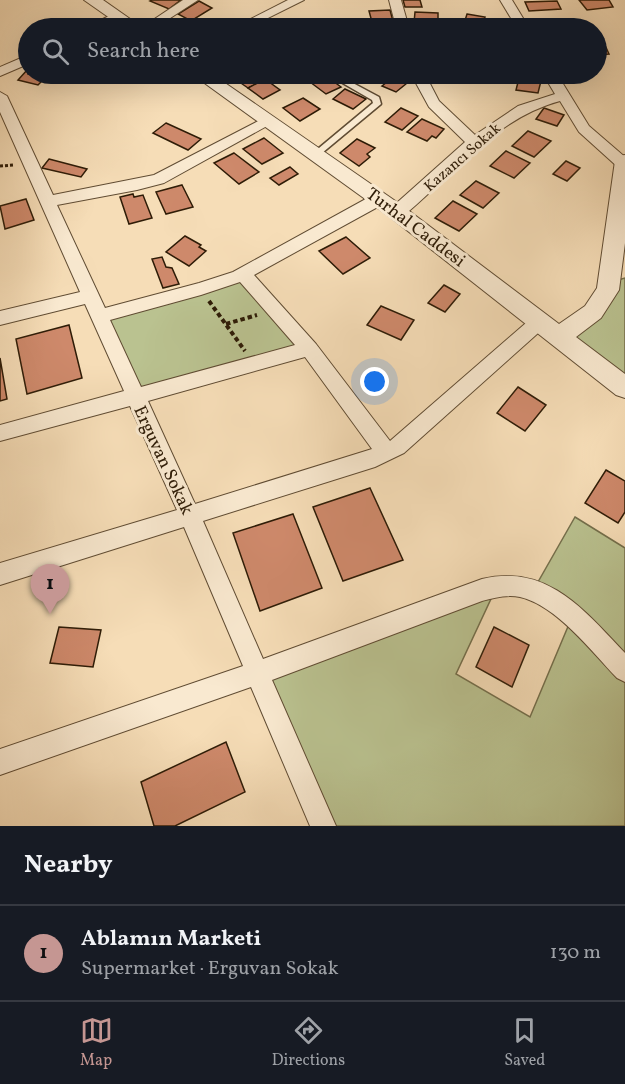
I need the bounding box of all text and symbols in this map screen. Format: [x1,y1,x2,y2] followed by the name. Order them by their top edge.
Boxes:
[18,18,607,84] search box
[39,35,72,68] icon: search
[87,36,200,67] text: Search here
[420,119,506,197] street label: Kazancı Sokak
[360,183,470,274] street label: Turhal Caddesi
[360,367,389,396] your location
[126,402,199,520] street label: Erguvan Sokak
[31,564,70,614] pin: 1
[24,847,113,883] text: Nearby
[81,924,261,955] text: Ablamın Marketi
[39,939,48,967] text: 1
[550,939,601,967] text: 130 m
[81,955,339,983] text: Supermarket · Erguvan Sokak
[80,1014,113,1072] tab: Map
[272,1014,345,1072] tab: Directions
[504,1014,545,1072] tab: Saved

